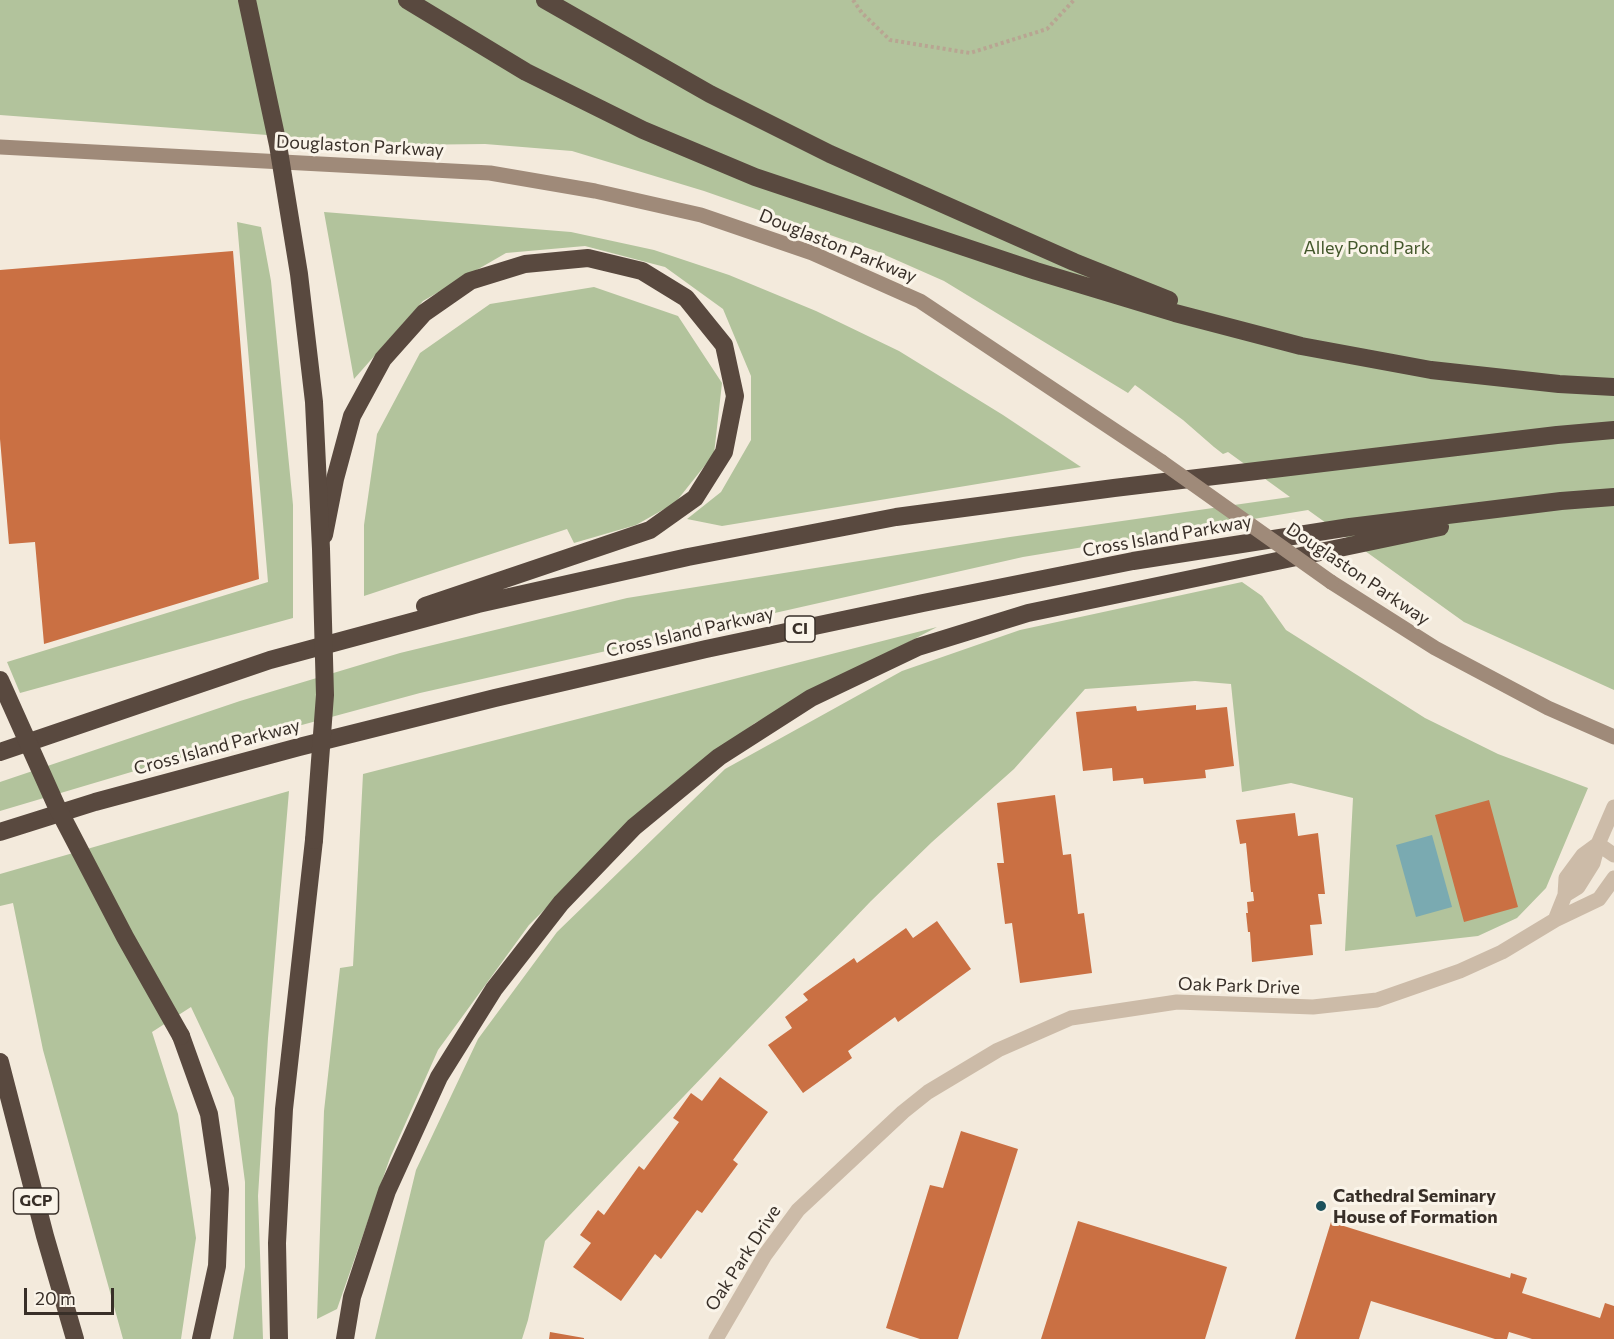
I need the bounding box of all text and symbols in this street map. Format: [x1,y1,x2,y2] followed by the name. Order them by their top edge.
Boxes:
[275,131,445,161] street label: Douglaston Parkway
[756,204,920,288] street label: Douglaston Parkway
[1303,237,1431,259] park label: Alley Pond Park
[1081,510,1253,562] street label: Cross Island Parkway
[1282,518,1434,630] street label: Douglaston Parkway
[604,602,776,662] street label: Cross Island Parkway
[785,616,815,642] road number: CI
[131,714,303,780] street label: Cross Island Parkway
[1178,973,1300,999] street label: Oak Park Drive
[1333,1185,1498,1228] place label: Cathedral Seminary House of Formation
[14,1188,58,1214] road number: GCP
[1314,1199,1328,1213] marker: Cathedral Seminary House of Formation
[701,1201,785,1315] street label: Oak Park Drive
[27,1276,117,1314] scale bar
[35,1287,76,1309] text: 20 m

